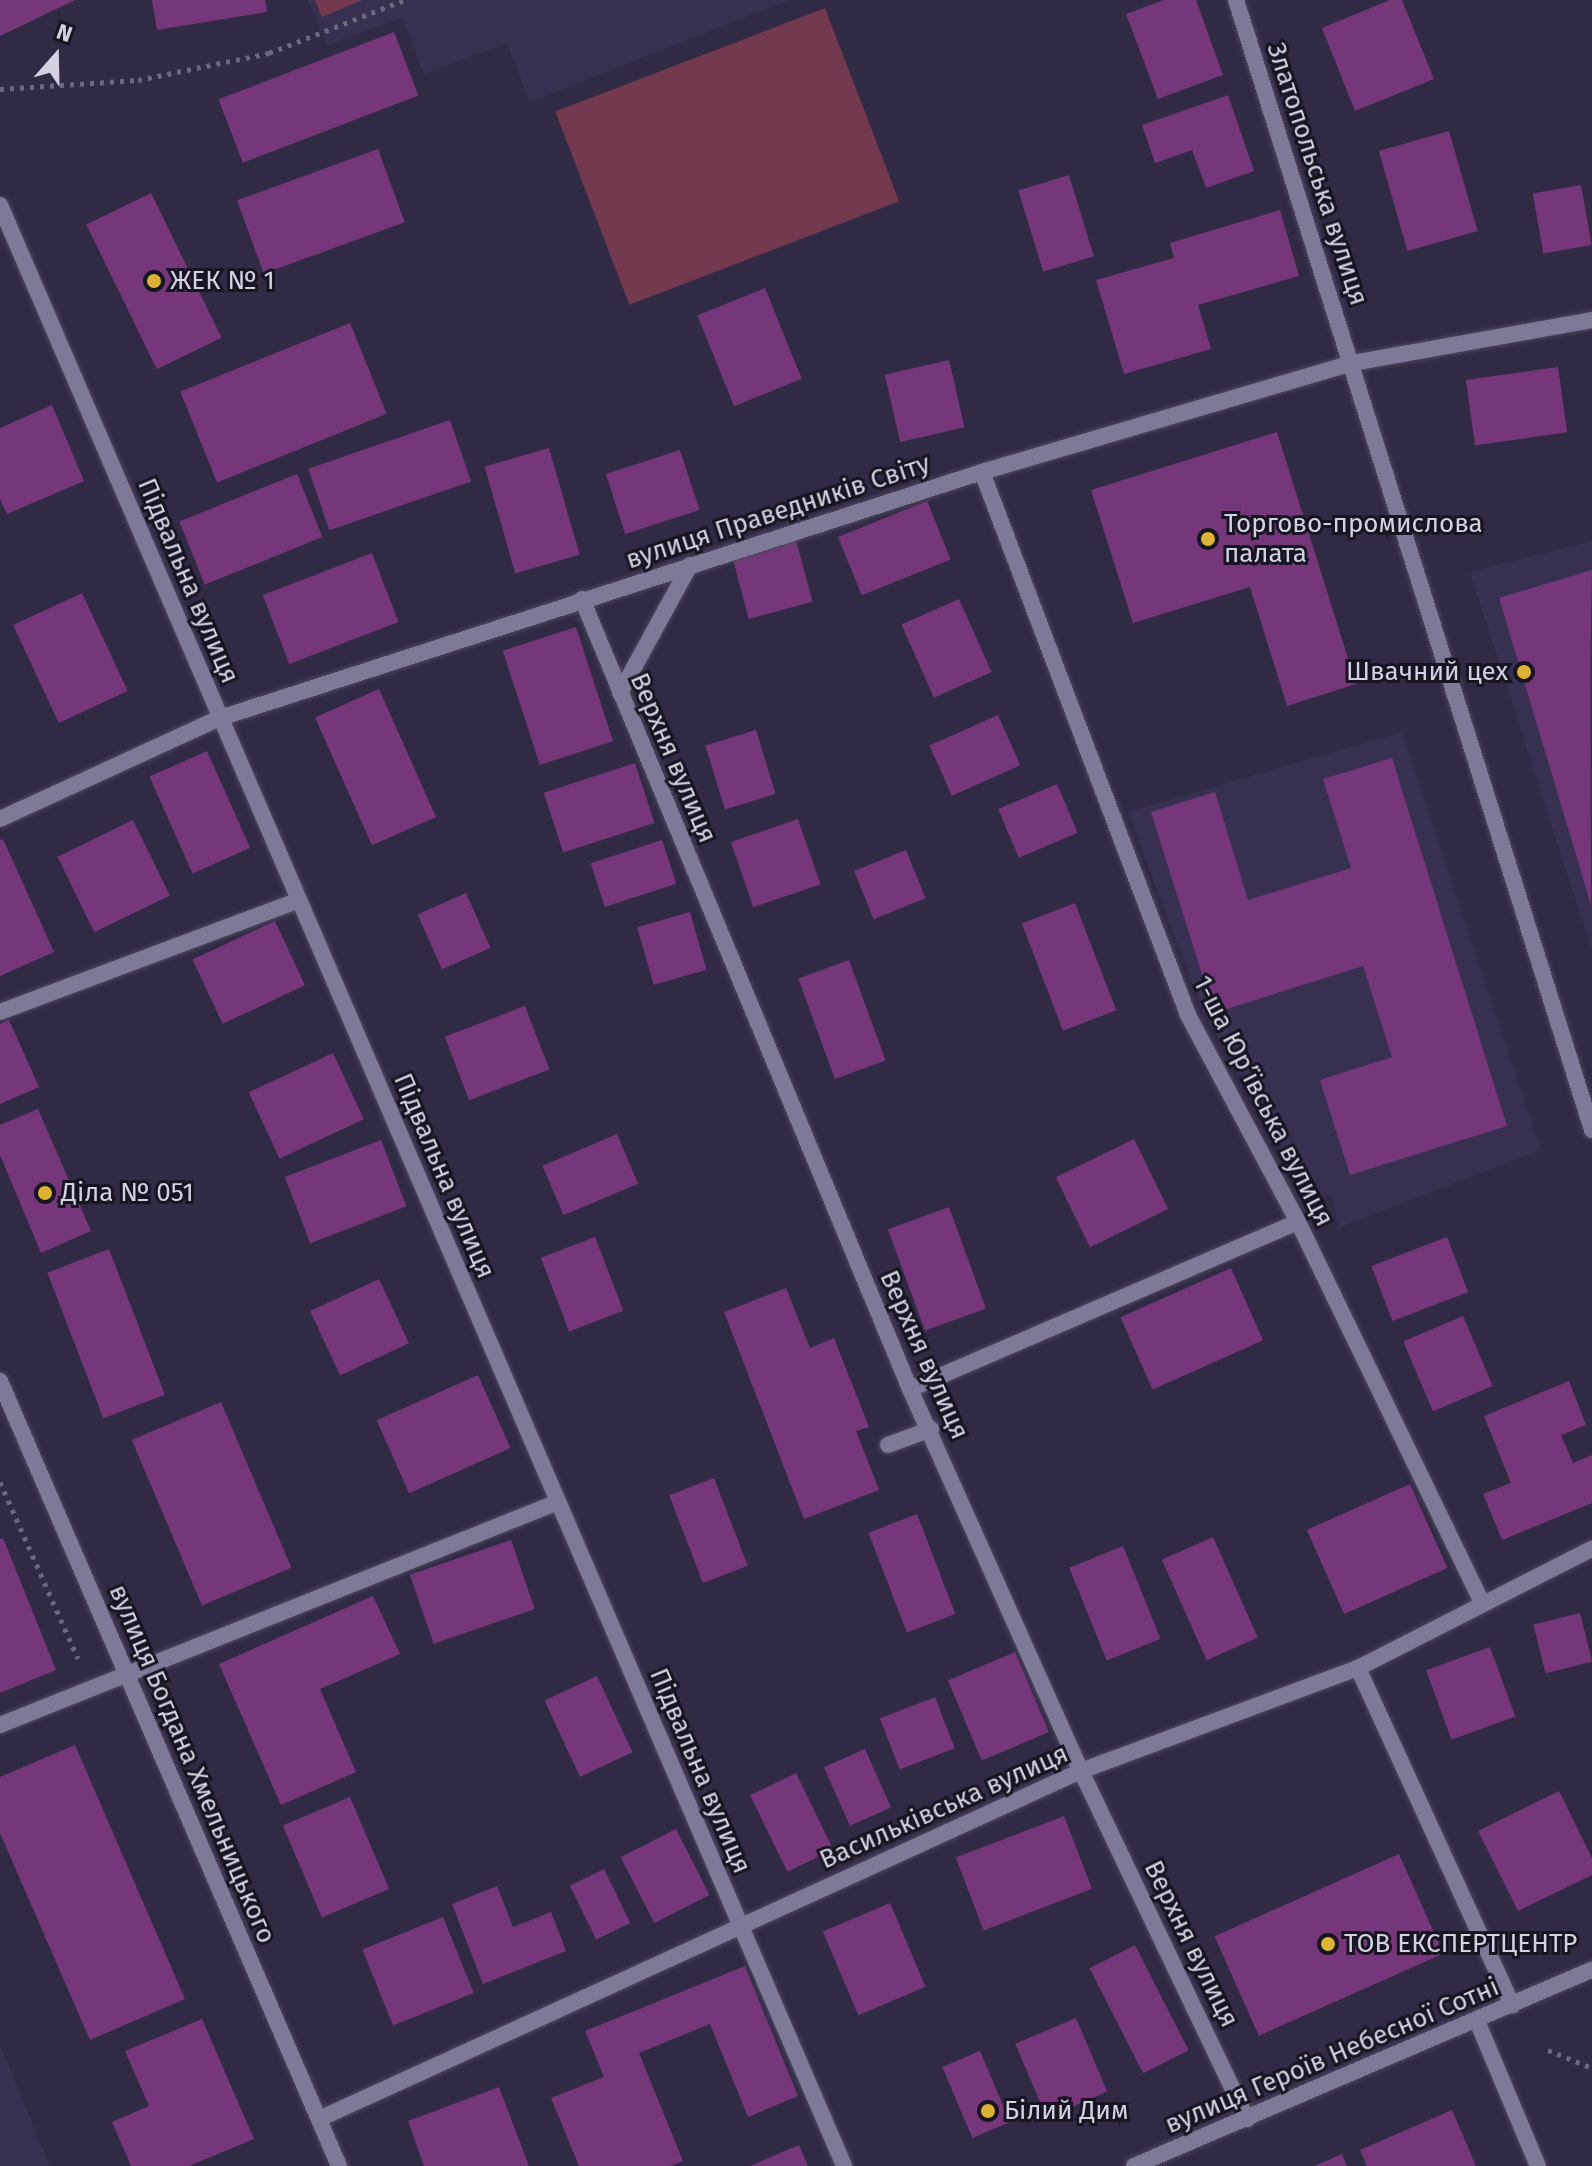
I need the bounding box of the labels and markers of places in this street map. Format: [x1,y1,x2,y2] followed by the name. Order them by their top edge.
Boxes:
[170,265,275,297] place label: ЖЕК № 1
[145,272,163,290] marker: ЖЕК № 1
[1224,508,1483,570] place label: Торгово-промислова палата
[1199,530,1217,548] marker: Торгово-промислова палата
[1346,656,1508,688] place label: Швачний цех
[1515,663,1533,681] marker: Швачний цех
[61,1177,194,1209] place label: Діла № 051
[36,1184,54,1202] marker: Діла № 051
[1344,1928,1577,1960] place label: ТОВ ЕКСПЕРТЦЕНТР
[1319,1935,1337,1953] marker: ТОВ ЕКСПЕРТЦЕНТР
[1004,2095,1128,2127] place label: Білий Дим
[979,2102,997,2120] marker: Білий Дим

